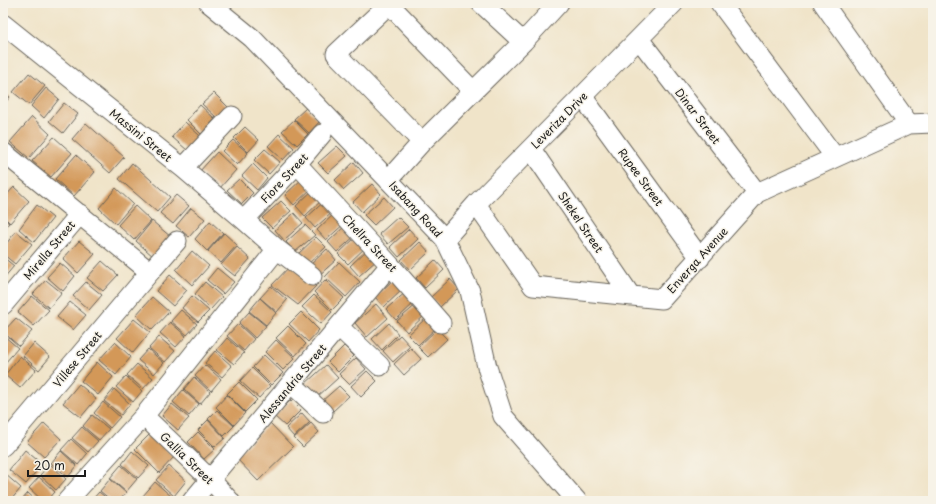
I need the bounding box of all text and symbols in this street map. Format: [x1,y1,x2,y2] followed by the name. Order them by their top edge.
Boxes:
[671,84,725,148] street label: Dinar Street
[527,88,591,152] street label: Leveriza Drive
[106,104,176,166] street label: Massini Street
[614,145,668,210] street label: Rupee Street
[256,149,312,207] street label: Fiore Street
[385,177,447,241] street label: Isabang Road
[554,188,608,256] street label: Shekel Street
[339,210,402,276] street label: Chellra Street
[19,216,79,283] street label: Mirella Street
[663,223,731,297] street label: Enverga Avenue
[48,327,106,391] street label: Villese Street
[254,340,330,426] street label: Alessandria Street
[156,428,218,488] street label: Gallia Street
[28,452,85,478] scale bar
[34,456,65,474] text: 20 m

